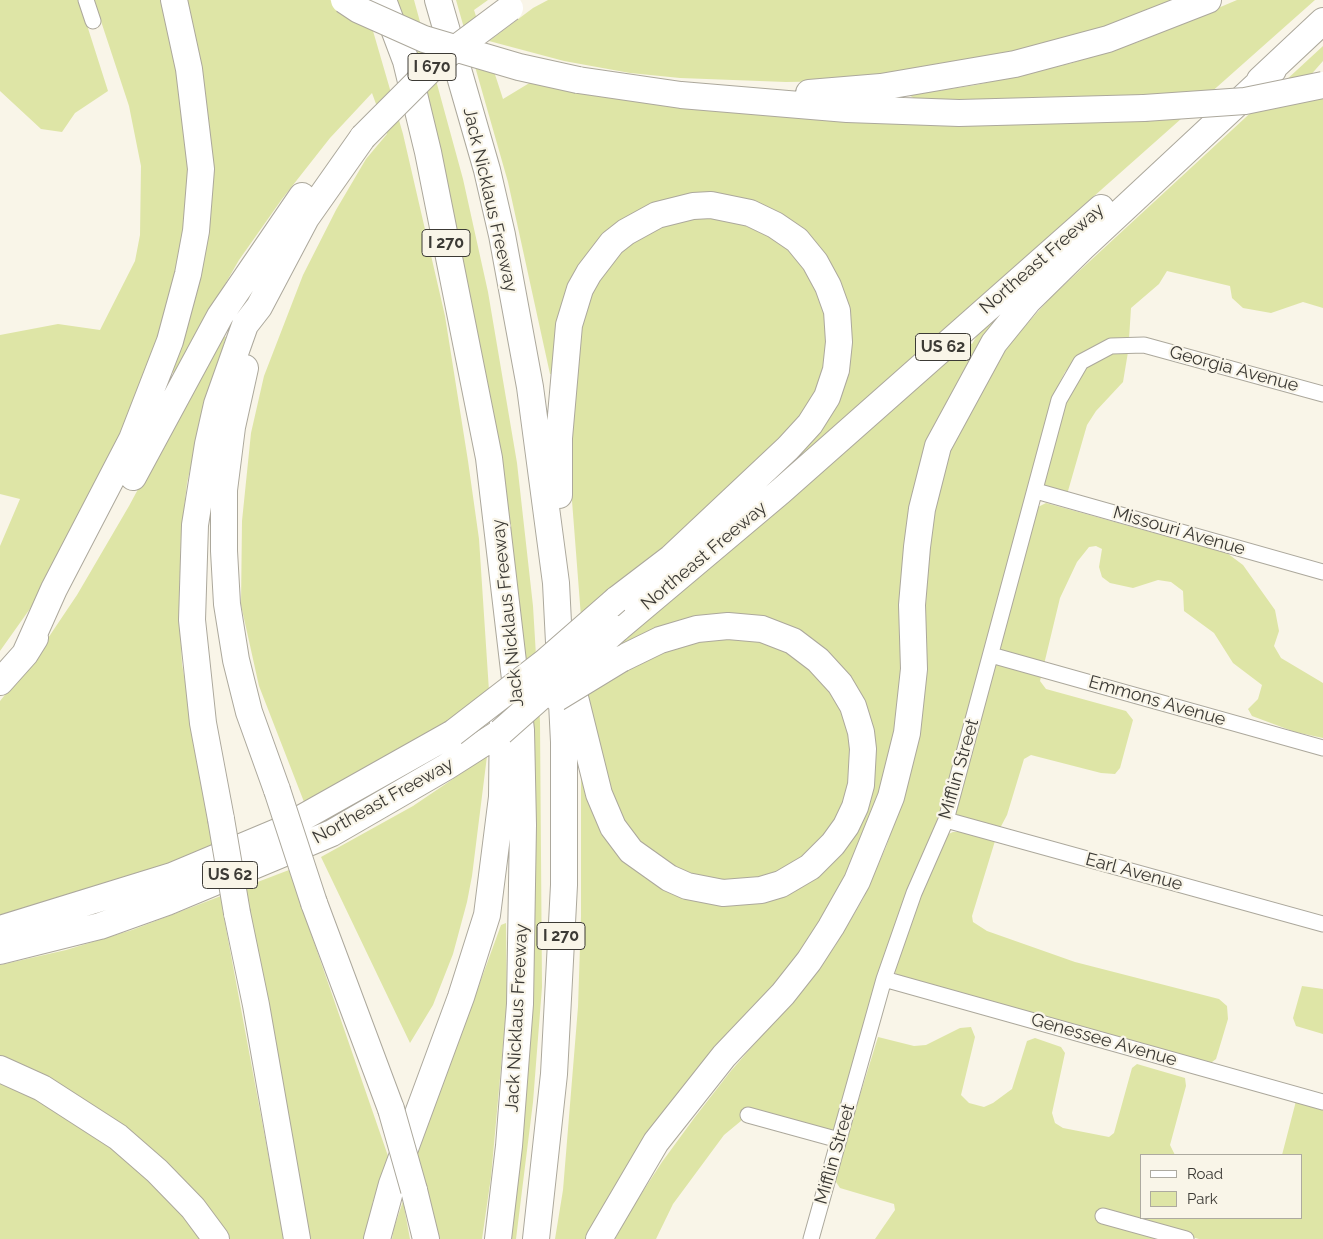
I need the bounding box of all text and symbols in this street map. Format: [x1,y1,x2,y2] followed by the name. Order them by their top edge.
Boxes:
[408,54,456,80] road number: I 670
[458,106,522,294] street label: Jack Nicklaus Freeway
[975,199,1109,319] street label: Northeast Freeway
[422,230,470,256] road number: I 270
[916,334,970,361] road number: US 62
[1167,341,1301,397] street label: Georgia Avenue
[637,497,771,615] street label: Northeast Freeway
[1110,502,1248,560] street label: Missouri Avenue
[487,518,529,708] street label: Jack Nicklaus Freeway
[1086,671,1228,731] street label: Emmons Avenue
[934,716,984,822] street label: Mifflin Street
[309,753,457,849] street label: Northeast Freeway
[1083,849,1185,895] street label: Earl Avenue
[202,862,258,888] road number: US 62
[537,922,585,949] road number: I 270
[501,923,533,1113] street label: Jack Nicklaus Freeway
[1029,1009,1179,1071] street label: Genessee Avenue
[810,1101,860,1207] street label: Mifflin Street
[1140,1154,1303,1219] legend
[1187,1165,1223,1183] text: Road
[1187,1190,1218,1208] text: Park

